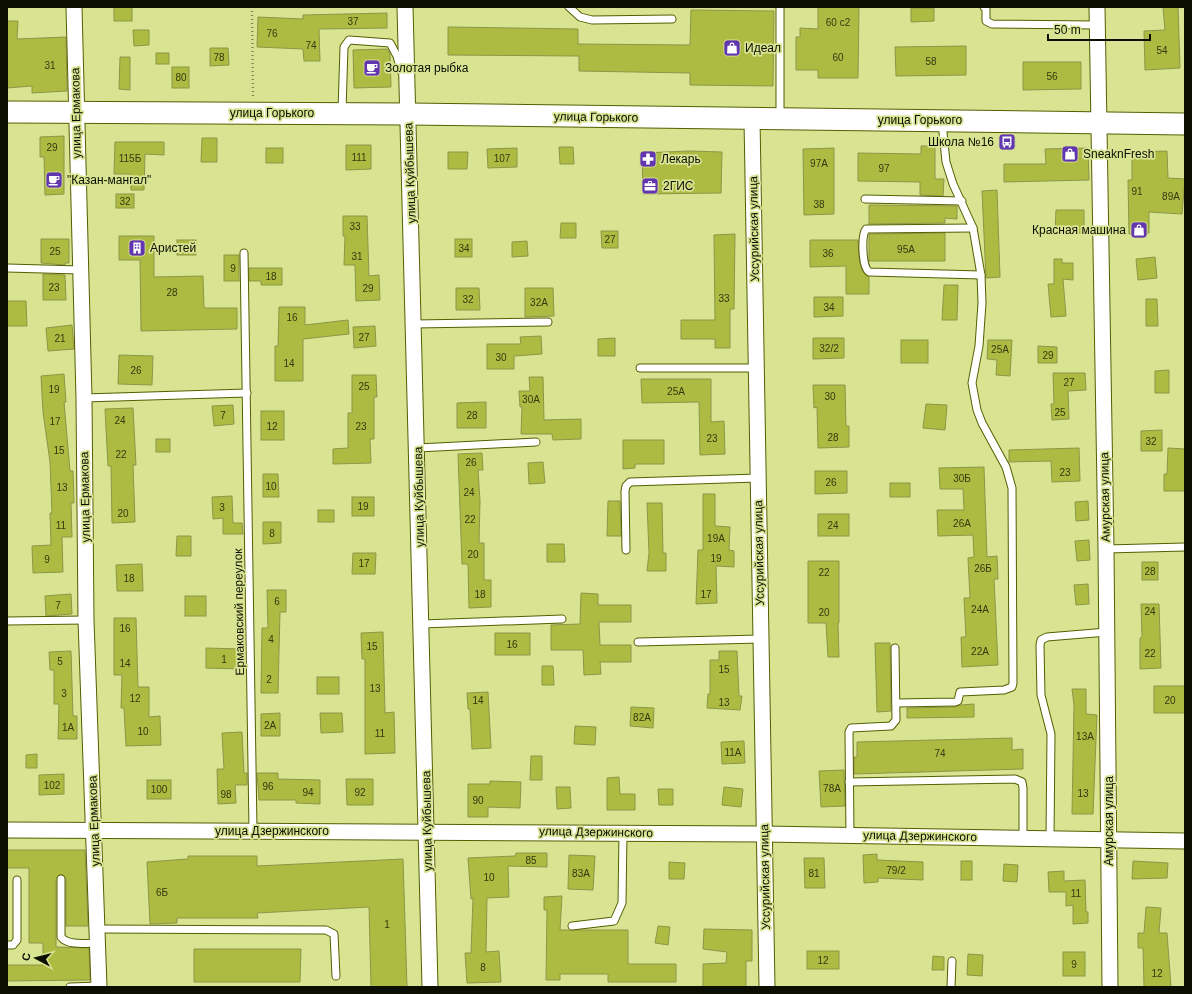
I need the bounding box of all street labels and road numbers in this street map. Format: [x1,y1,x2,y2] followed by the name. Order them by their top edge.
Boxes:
[68,67,84,159] street label: улица Ермакова
[230,106,315,120] street label: улица Горького
[554,109,639,125] street label: улица Горького
[878,113,963,127] street label: улица Горького
[401,122,419,224] street label: улица Куйбышева
[746,176,762,282] street label: Уссурийская улица
[411,446,427,547] street label: улица Куйбышева
[77,451,93,543] street label: улица Ермакова
[1097,452,1113,542] street label: Амурская улица
[751,500,767,606] street label: Уссурийская улица
[231,548,247,676] street label: Ермаковский переулок
[419,770,435,871] street label: улица Куйбышева
[85,775,103,867] street label: улица Ермакова
[1102,776,1116,866] street label: Амурская улица
[215,824,329,838] street label: улица Дзержинского
[539,824,653,840] street label: улица Дзержинского
[757,824,773,930] street label: Уссурийская улица
[863,828,977,844] street label: улица Дзержинского

